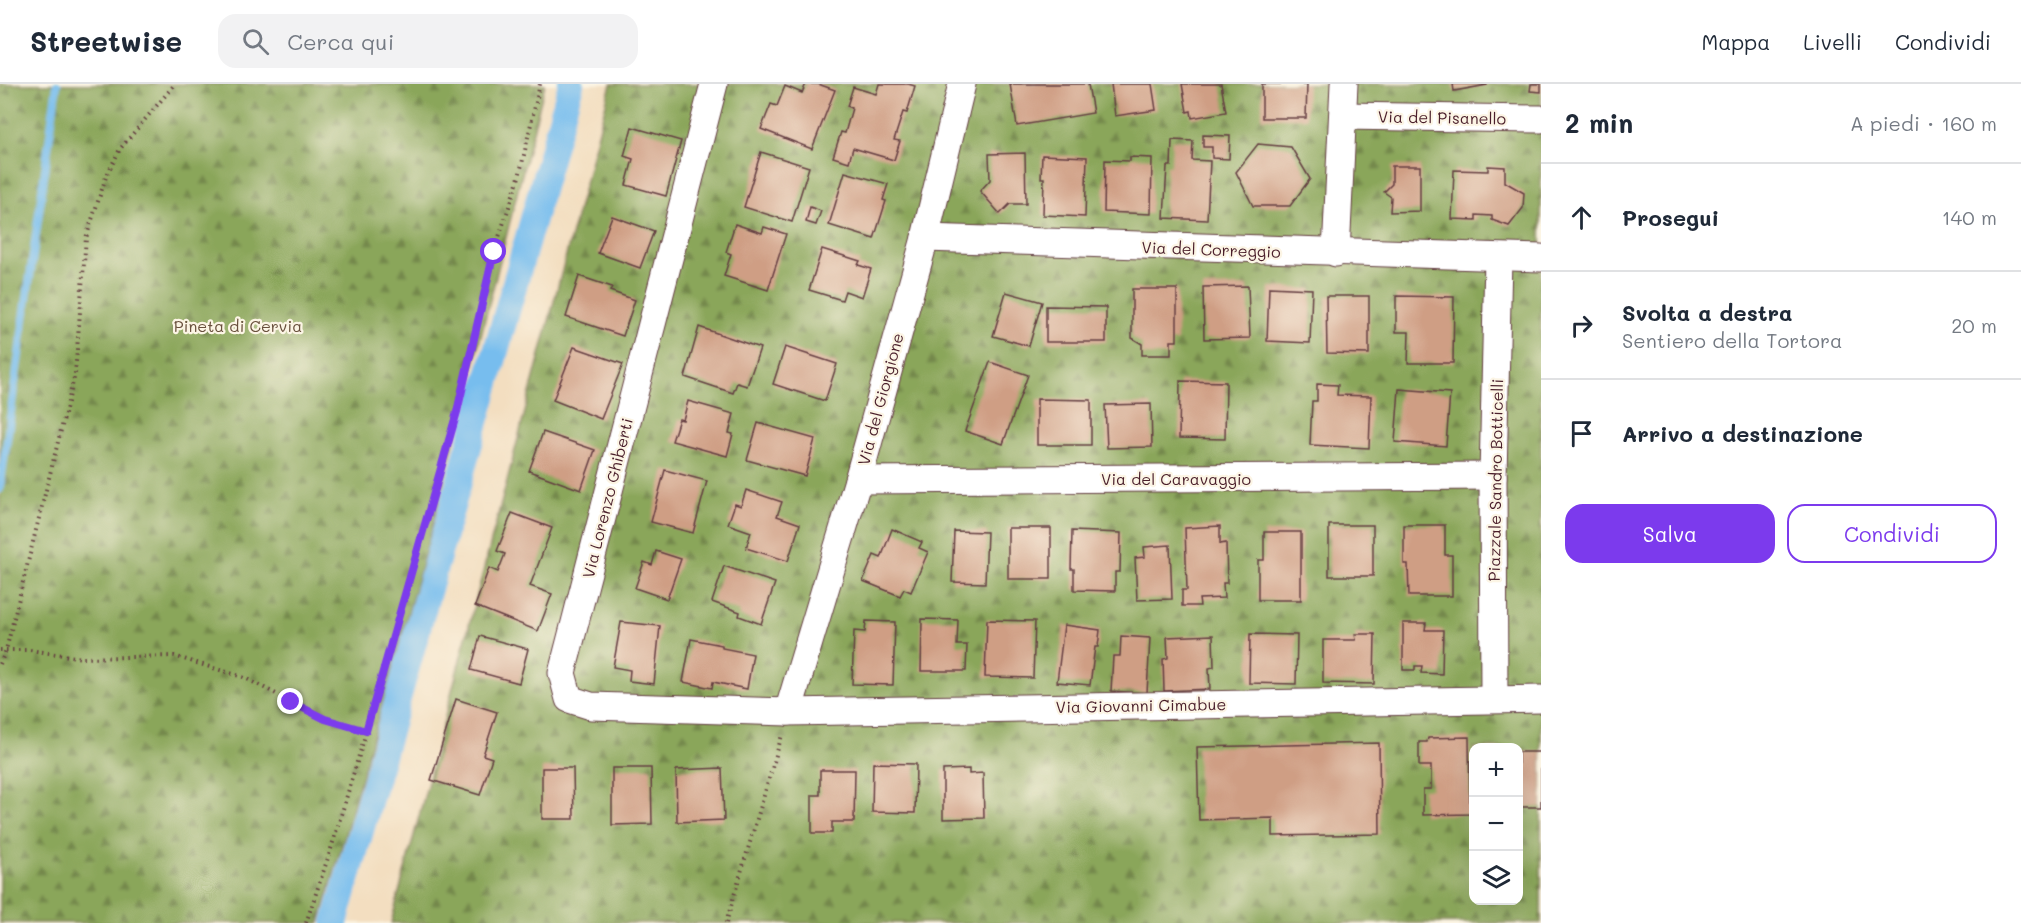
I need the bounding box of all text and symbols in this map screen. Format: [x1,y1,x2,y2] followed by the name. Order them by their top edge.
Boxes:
[218,14,638,68] search box
[30,23,182,59] text: Streetwise
[239,25,272,58] icon: search
[287,27,394,56] text: Cerca qui
[1702,28,1770,55] text: Mappa
[1803,28,1862,55] text: Livelli
[1895,28,1991,55] text: Condividi
[1378,105,1506,129] street label: Via del Pisanello
[1565,106,1633,140] text: 2 min
[1850,110,1997,136] text: A piedi · 160 m
[1565,201,1598,234] icon: ahead
[1622,203,1719,232] text: Prosegui
[1942,204,1997,230] text: 140 m
[1141,236,1281,262] street label: Via del Correggio
[480,238,506,264] route start
[1622,298,1792,327] text: Svolta a destra
[1565,309,1598,342] icon: right
[1951,312,1997,338] text: 20 m
[174,315,302,336] park label: Pineta di Cervia
[1622,327,1842,353] text: Sentiero della Tortora
[852,331,908,467] street label: Via del Giorgione
[1483,378,1507,582] street label: Piazzale Sandro Botticelli
[577,416,637,580] street label: Via Lorenzo Ghiberti
[1565,417,1598,450] icon: arrive
[1622,419,1863,448] text: Arrivo a destinazione
[1101,468,1251,489] street label: Via del Caravaggio
[1565,504,1775,563] button: Salva
[1787,504,1997,563] button: Condividi
[277,688,303,714] route end
[1056,693,1226,717] street label: Via Giovanni Cimabue
[1469,743,1523,905] map controls
[1469,743,1523,797] button: +
[1469,797,1523,851] button: −
[1469,851,1523,905] button: layers

